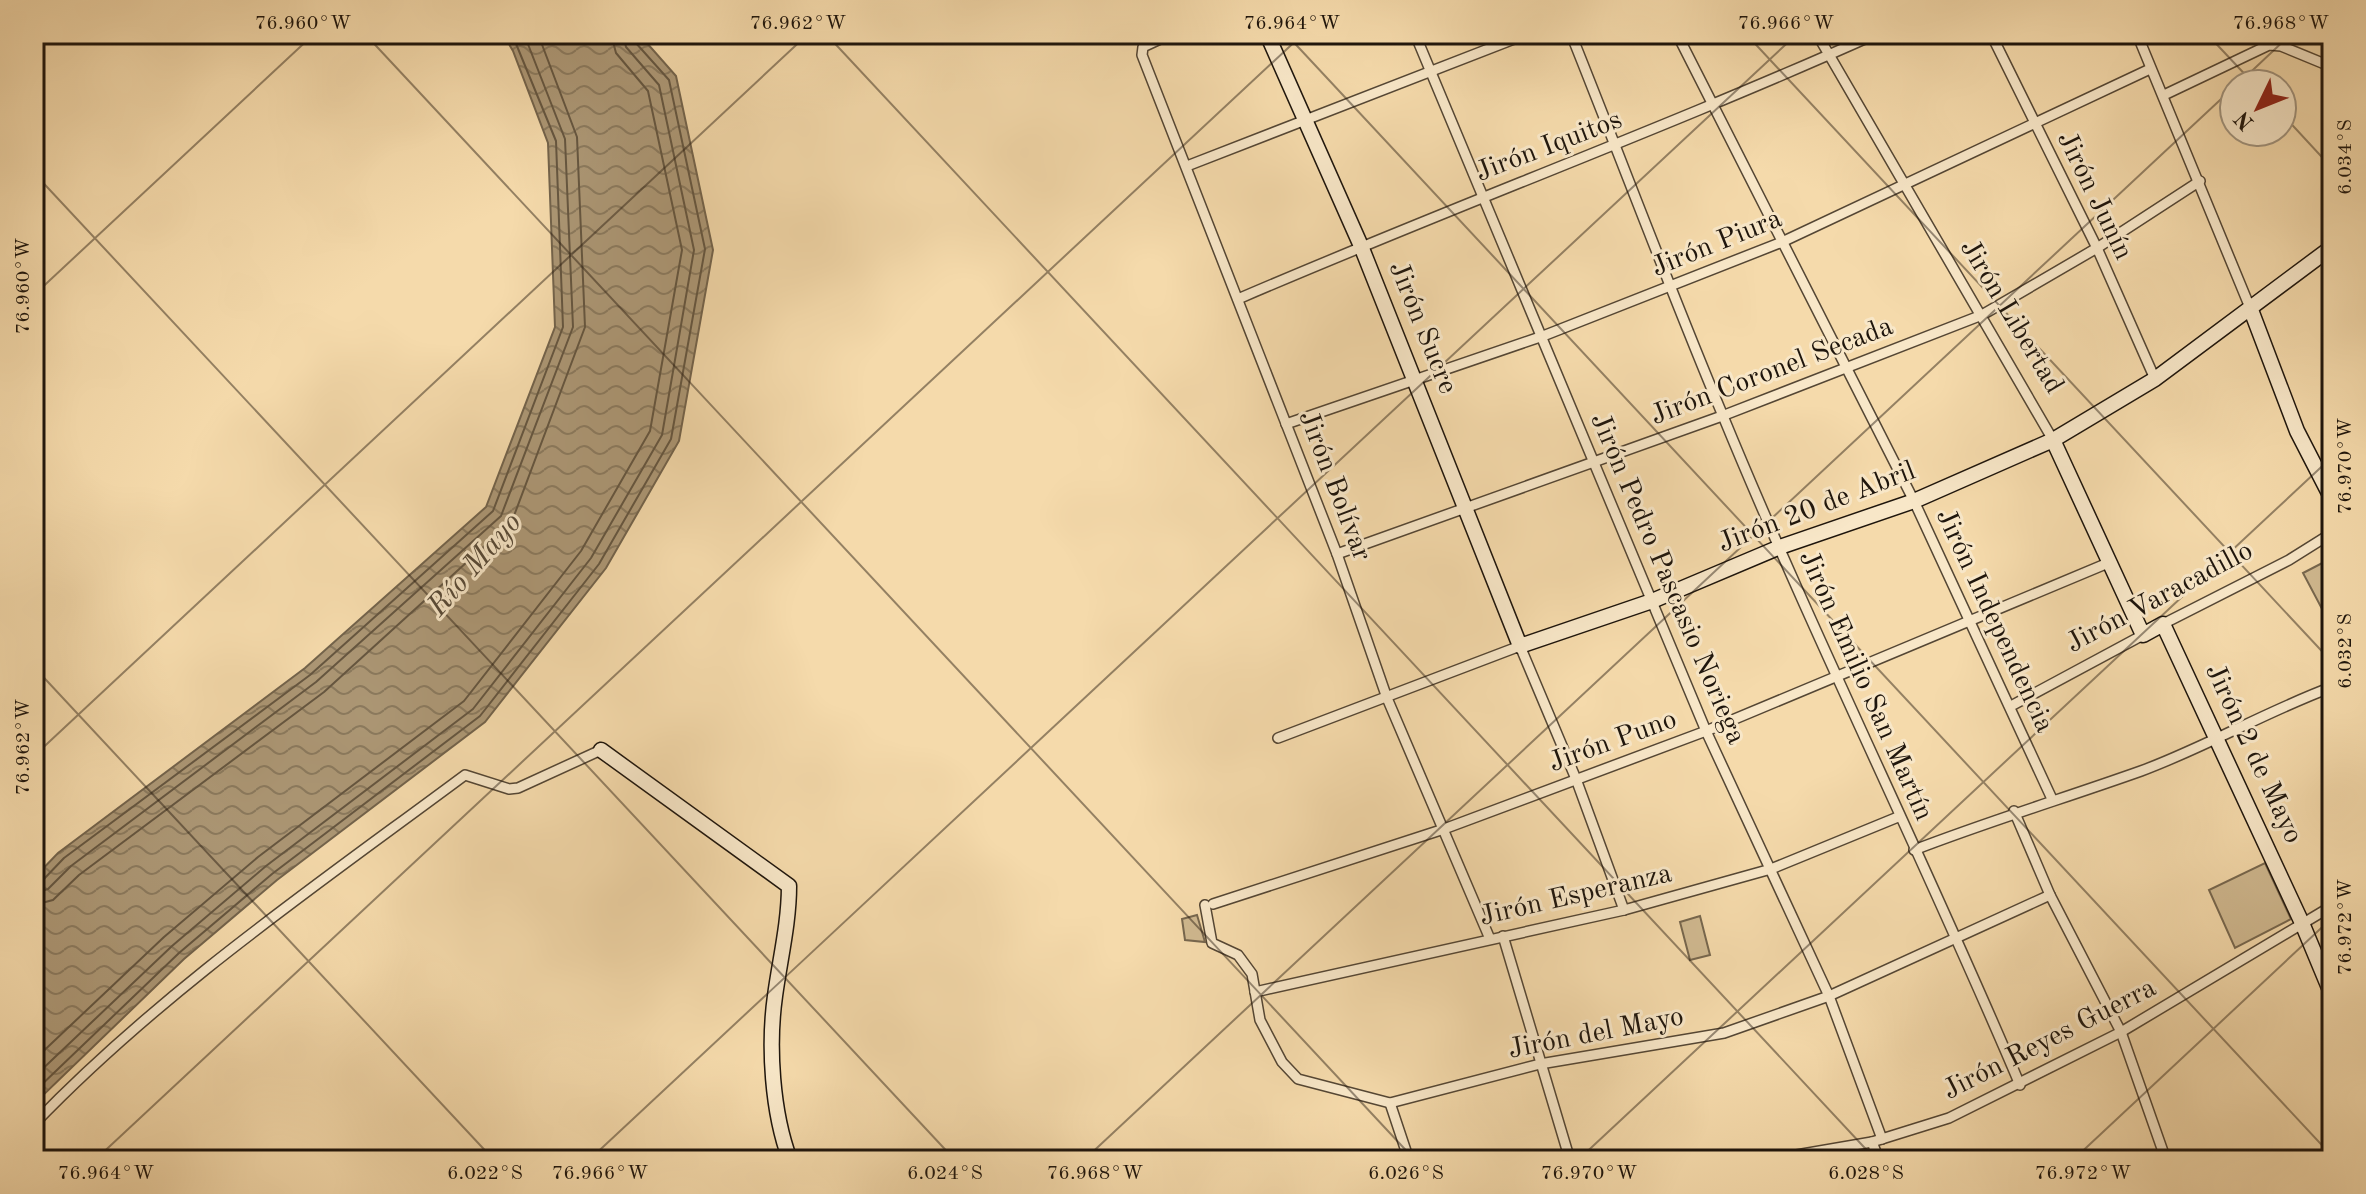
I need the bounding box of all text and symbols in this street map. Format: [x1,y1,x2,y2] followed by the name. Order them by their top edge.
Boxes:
[255,14,351,34] text: 76.960°W
[750,14,846,34] text: 76.962°W
[1244,14,1340,34] text: 76.964°W
[1738,14,1834,34] text: 76.966°W
[2233,14,2329,34] text: 76.968°W
[2218,68,2298,148] north arrow
[1472,106,1626,188] street label: Jirón Iquitos
[2231,106,2259,134] text: N
[2336,119,2356,195] text: 6.034°S
[2051,127,2137,265] street label: Jirón Junín
[1648,205,1786,283] street label: Jirón Piura
[1954,235,2068,399] street label: Jirón Libertad
[14,238,34,334] text: 76.960°W
[1383,258,1461,398] street label: Jirón Sucre
[1647,313,1897,431] street label: Jirón Coronel Secada
[1293,407,1375,565] street label: Jirón Bolívar
[1584,409,1750,749] street label: Jirón Pedro Pascasio Noriega
[2336,418,2356,514] text: 76.970°W
[1714,457,1920,559] street label: Jirón 20 de Abril
[1930,505,2058,737] street label: Jirón Independencia
[422,508,528,623] water label: Río Mayo
[2062,537,2258,659] street label: Jirón Varacadillo
[1793,547,1937,825] street label: Jirón Emilio San Martín
[2336,613,2356,689] text: 6.032°S
[2199,660,2307,848] street label: Jirón 2 de Mayo
[14,699,34,795] text: 76.962°W
[1545,706,1681,778] street label: Jirón Puno
[1477,860,1675,932] street label: Jirón Esperanza
[2336,879,2356,975] text: 76.972°W
[1939,974,2161,1106] street label: Jirón Reyes Guerra
[1506,1003,1686,1065] street label: Jirón del Mayo
[58,1164,154,1184] text: 76.964°W
[447,1164,523,1184] text: 6.022°S
[552,1164,648,1184] text: 76.966°W
[907,1164,983,1184] text: 6.024°S
[1047,1164,1143,1184] text: 76.968°W
[1368,1164,1444,1184] text: 6.026°S
[1541,1164,1637,1184] text: 76.970°W
[1828,1164,1904,1184] text: 6.028°S
[2035,1164,2131,1184] text: 76.972°W

